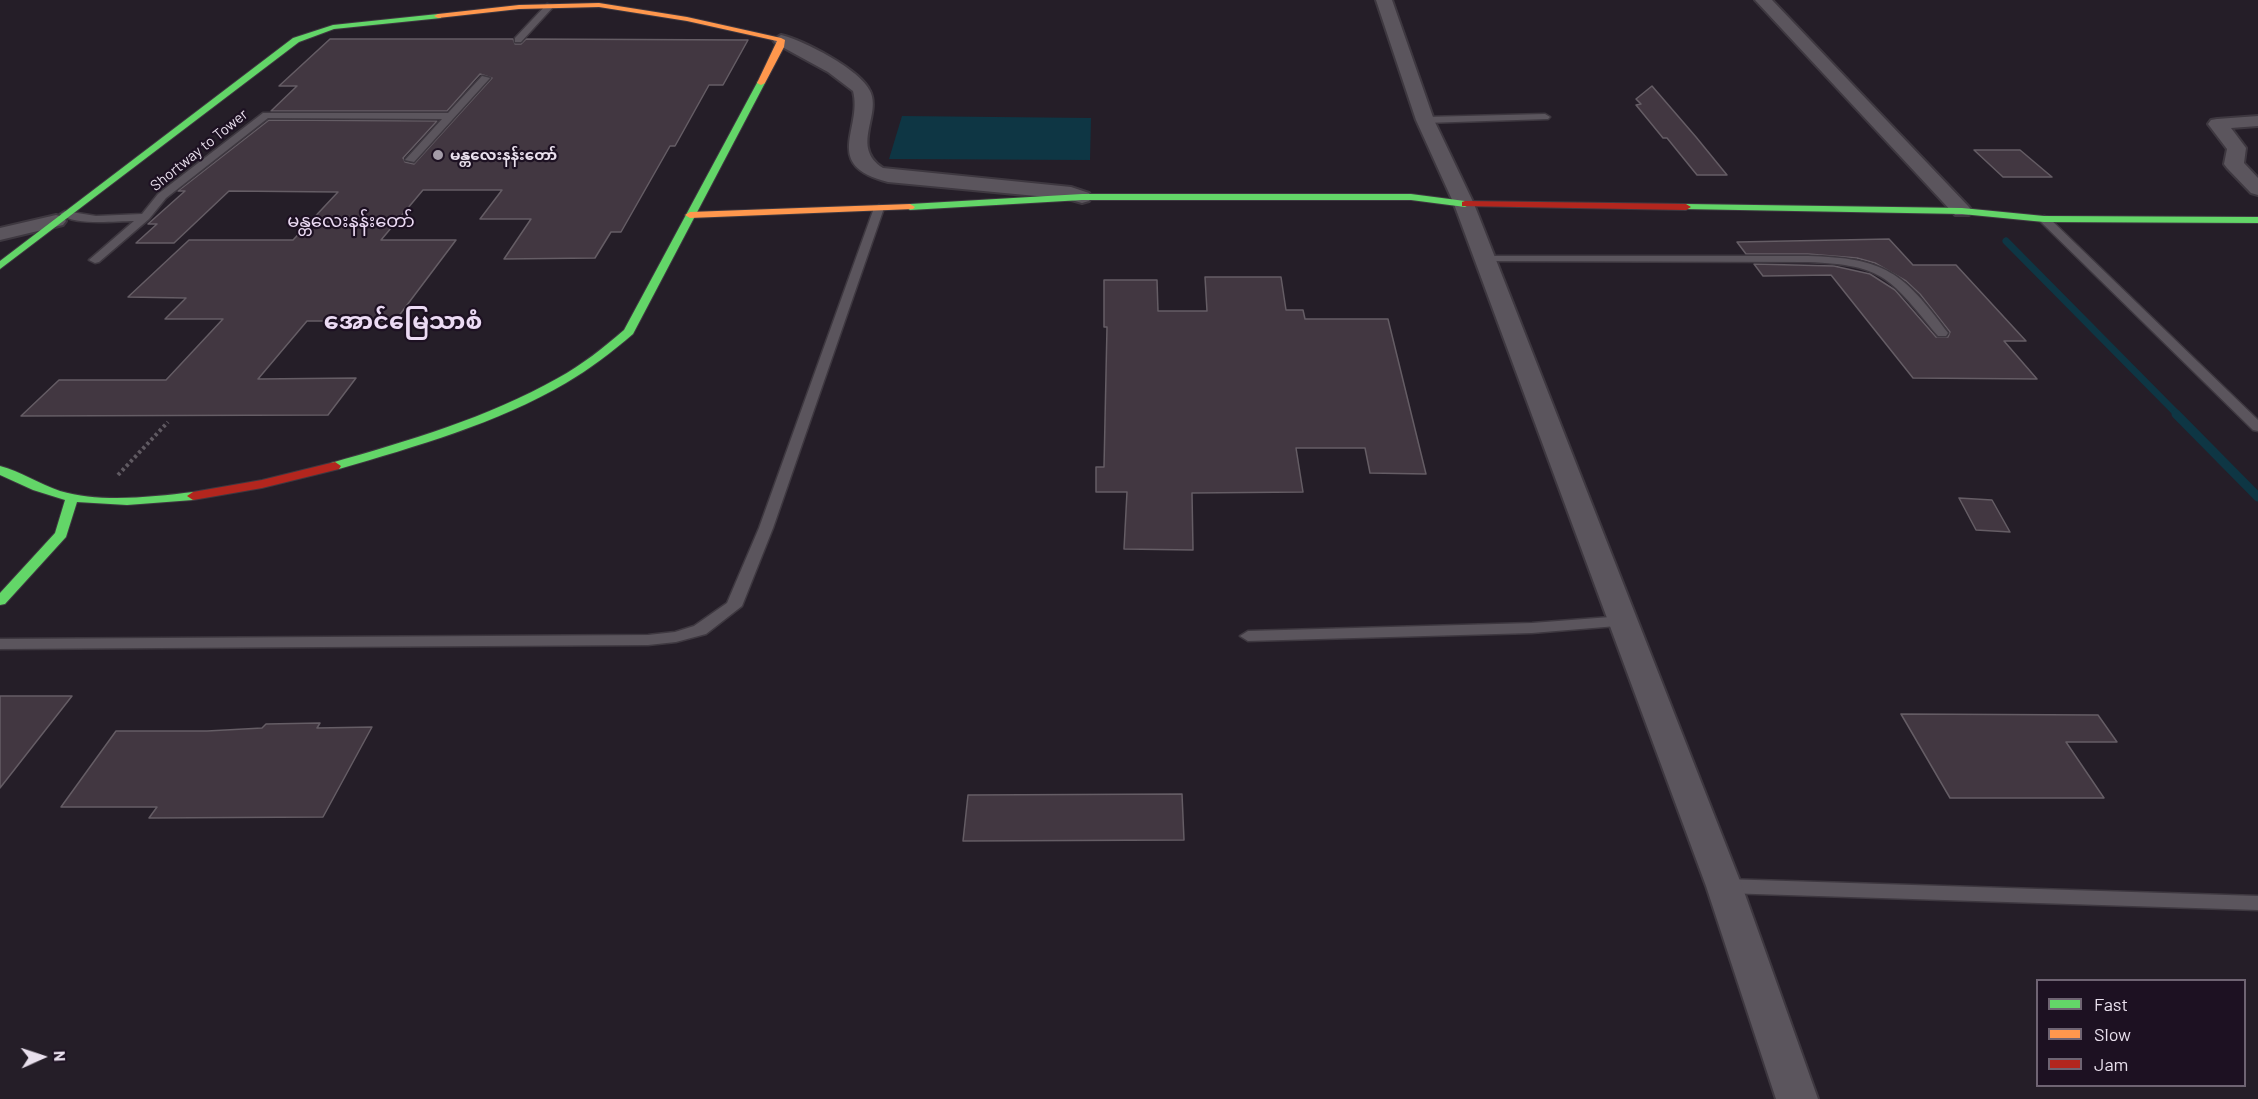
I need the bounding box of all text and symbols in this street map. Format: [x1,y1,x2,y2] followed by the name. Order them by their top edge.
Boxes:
[147,105,251,195] street label: Shortway to Tower
[450,146,557,164] place label: မန္တလေးနန်းတော်
[431,148,445,162] marker: မန္တလေးနန်းတော်
[287,210,415,232] district label: မန္တလေးနန်းတော်
[324,307,482,335] district label: အောင်မြေသာစံ
[2036,979,2246,1087] legend
[2094,993,2128,1015] text: Fast
[2094,1023,2131,1045] text: Slow
[12,1027,72,1087] north arrow
[51,1050,70,1062] text: N
[2094,1053,2128,1075] text: Jam

